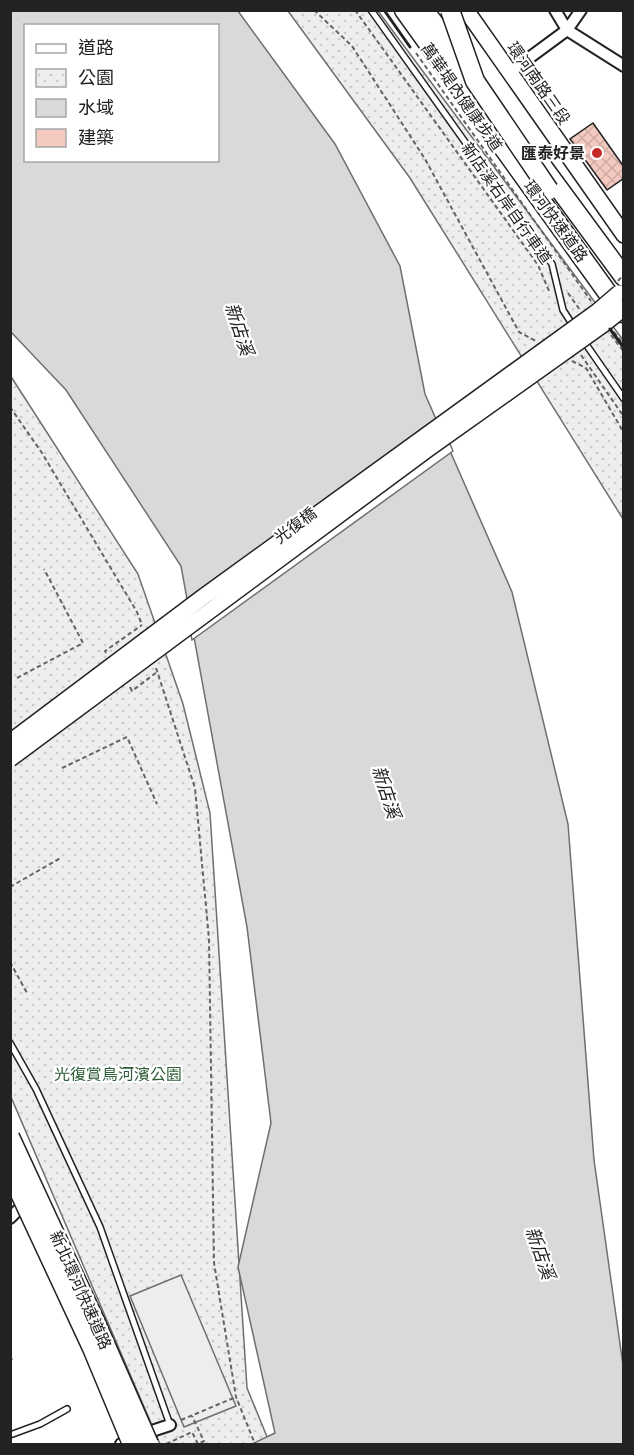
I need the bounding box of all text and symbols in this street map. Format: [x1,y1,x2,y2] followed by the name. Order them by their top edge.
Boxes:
[24,24,219,162] legend
[78,36,114,58] text: 道路
[504,38,575,127] street label: 環河南路三段
[418,39,507,155] street label: 萬華堤內健康步道
[78,66,114,88] text: 公園
[78,96,114,118] text: 水域
[78,126,114,148] text: 建築
[458,138,556,267] street label: 新店溪右岸自行車道
[521,143,585,162] place label: 匯泰好景
[590,146,604,160] marker: 匯泰好景
[521,176,592,265] street label: 環河快速道路
[221,300,260,361] water label: 新店溪
[270,503,320,547] street label: 光復橋
[368,763,407,824] water label: 新店溪
[54,1064,182,1083] park label: 光復賞鳥河濱公園
[522,1224,561,1285] water label: 新店溪
[47,1227,116,1352] street label: 新北環河快速道路

